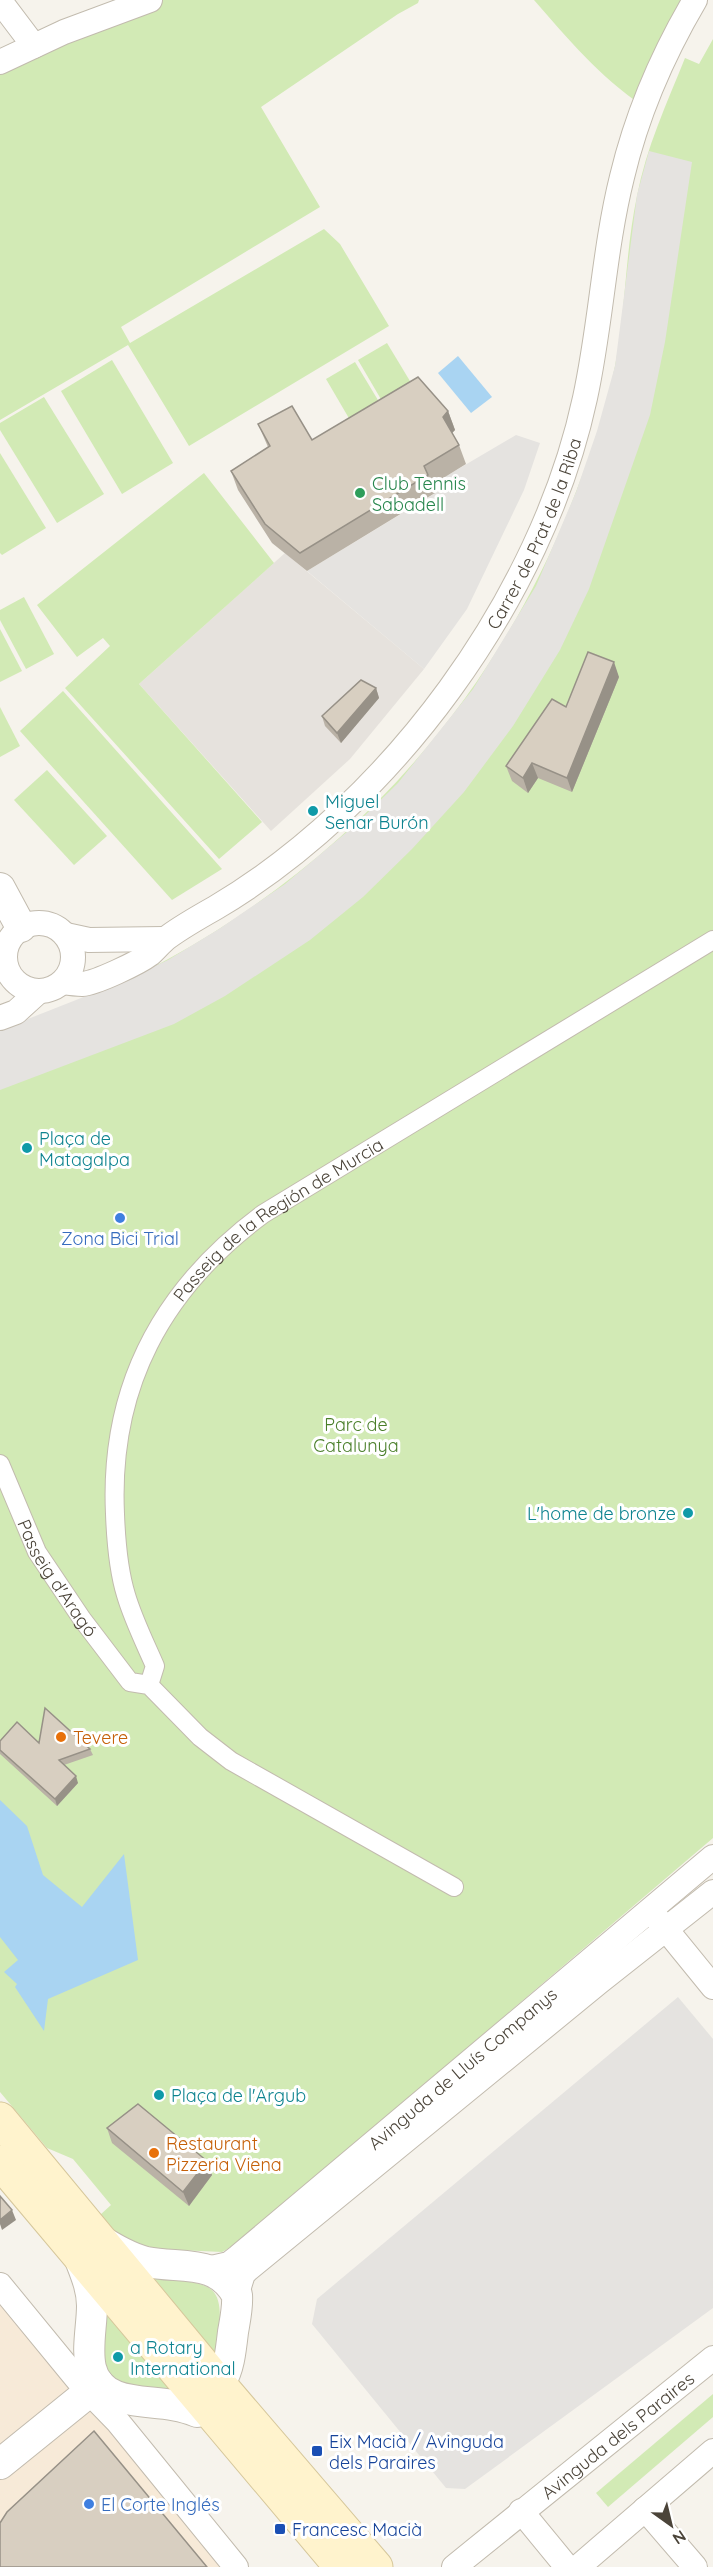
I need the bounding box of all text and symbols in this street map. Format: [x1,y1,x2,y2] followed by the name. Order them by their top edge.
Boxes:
[481,435,586,633] street label: Carrer de Prat de la Riba
[372,472,466,516] place label: Club Tennis Sabadell
[353,486,367,500] marker: Club Tennis Sabadell
[325,790,429,834] place label: Miguel Senar Burón
[306,804,320,818] marker: Miguel Senar Burón
[39,1127,130,1171] place label: Plaça de Matagalpa
[168,1132,387,1306] street label: Passeig de la Región de Murcia
[20,1141,34,1155] marker: Plaça de Matagalpa
[113,1211,127,1225] marker: Zona Bici Trial
[61,1227,179,1250] place label: Zona Bici Trial
[313,1413,399,1457] park label: Parc de Catalunya
[527,1502,676,1525] place label: L'home de bronze
[681,1506,695,1520] marker: L'home de bronze
[13,1516,103,1641] street label: Passeig d'Aragó
[73,1726,128,1749] place label: Tevere
[54,1730,68,1744] marker: Tevere
[363,1982,561,2154] street label: Avinguda de Lluís Companys
[171,2084,306,2107] place label: Plaça de l'Argub
[152,2088,166,2102] marker: Plaça de l'Argub
[166,2132,282,2176] place label: Restaurant Pizzeria Viena
[147,2146,161,2160] marker: Restaurant Pizzeria Viena
[130,2336,236,2380] place label: a Rotary International
[111,2350,125,2364] marker: a Rotary International
[536,2367,699,2504] street label: Avinguda dels Paraires
[329,2430,504,2474] place label: Eix Macià / Avinguda dels Paraires
[310,2444,324,2458] marker: Eix Macià / Avinguda dels Paraires
[101,2493,220,2516] place label: El Corte Inglés
[641,2495,701,2555] north arrow
[82,2497,96,2511] marker: El Corte Inglés
[292,2518,422,2541] place label: Francesc Macià
[273,2522,287,2536] marker: Francesc Macià
[669,2526,690,2549] text: N

